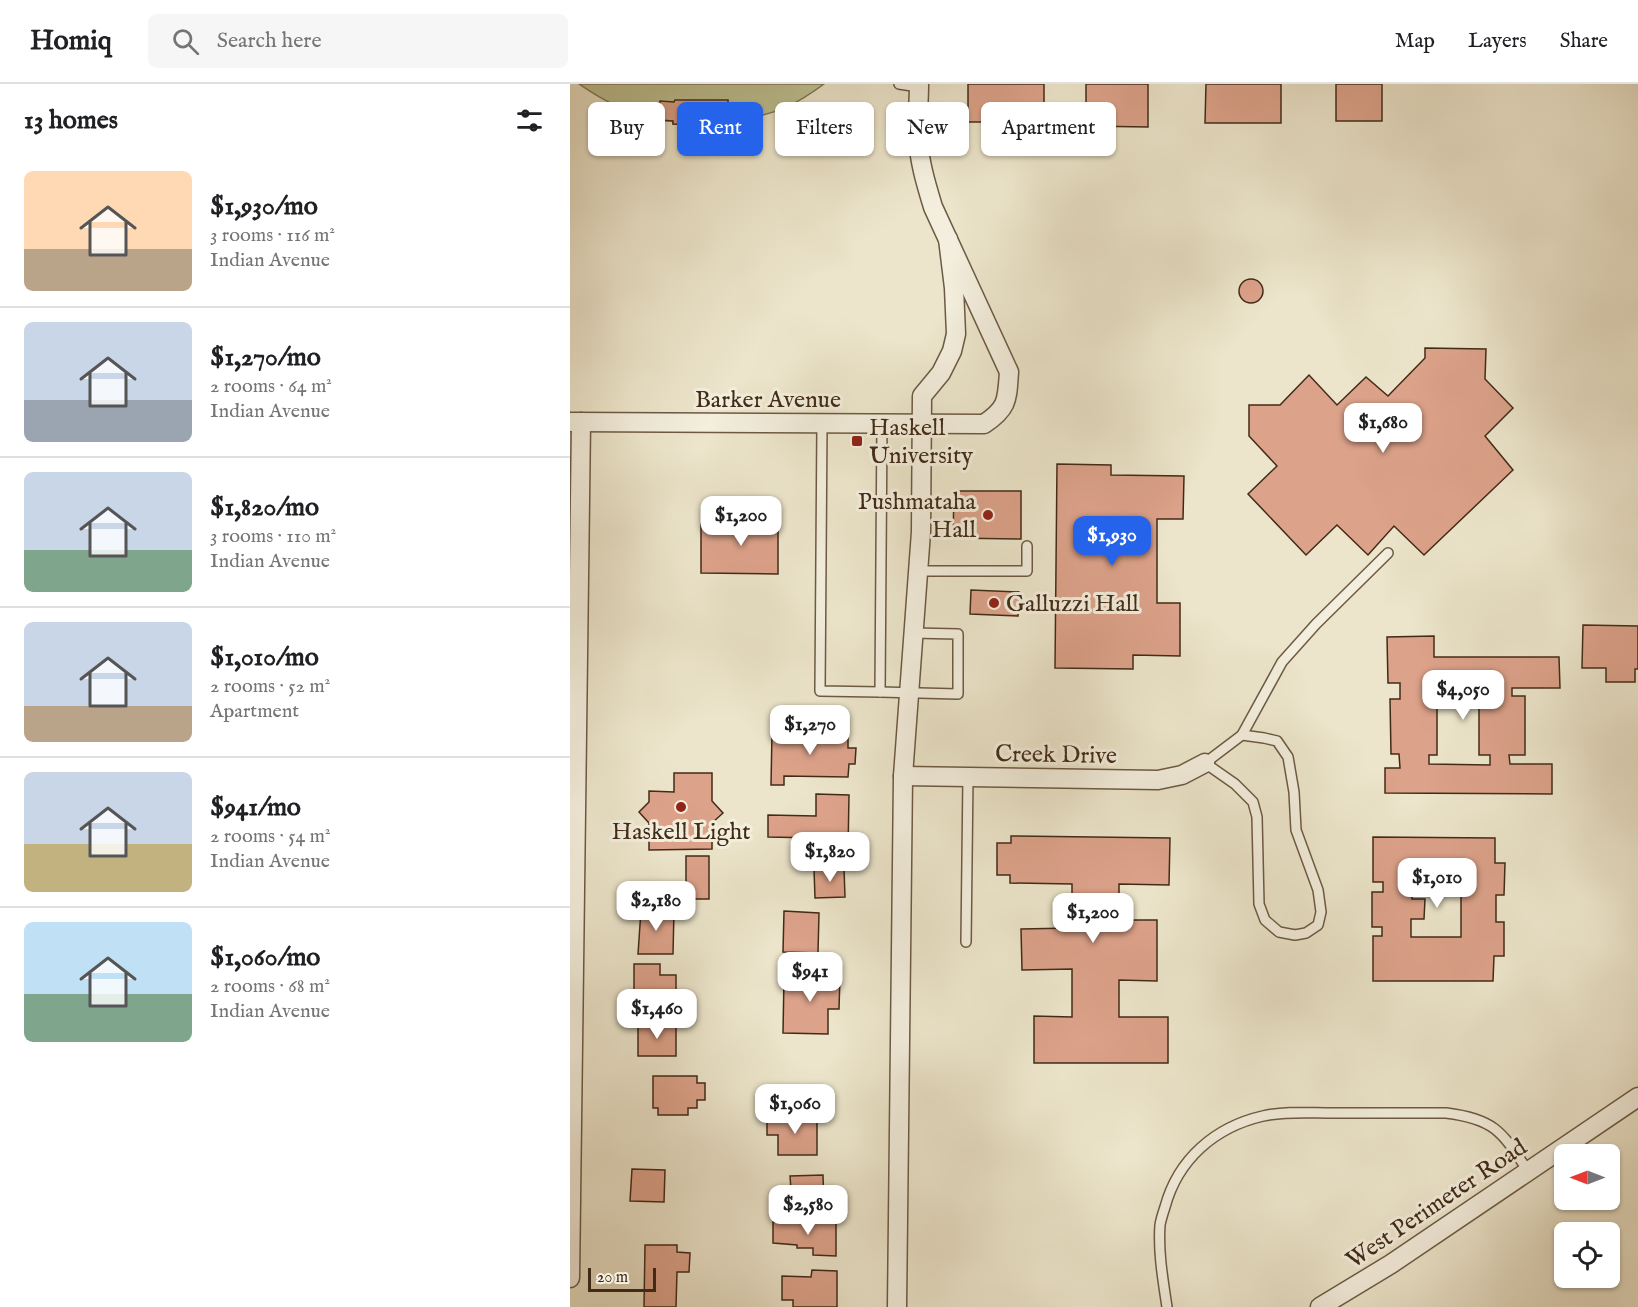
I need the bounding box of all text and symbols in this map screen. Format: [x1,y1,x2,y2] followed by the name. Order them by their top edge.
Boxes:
[148,14,568,68] search box
[30,24,112,59] text: Homiq
[169,25,202,58] icon: search
[217,27,322,55] text: Search here
[1395,28,1435,55] text: Map
[1468,28,1527,55] text: Layers
[1560,28,1608,55] text: Share
[588,102,665,156] chip: Buy
[677,102,763,156] chip: Rent
[775,102,874,156] chip: Filters
[886,102,969,156] chip: New
[981,102,1116,156] chip: Apartment
[24,104,118,137] text: 13 homes
[513,104,546,137] icon: filters
[210,190,318,223] text: $1,930/mo
[72,195,144,267] icon: home
[210,223,335,248] text: 3 rooms · 116 m²
[210,248,330,273] text: Indian Avenue
[210,341,321,374] text: $1,270/mo
[72,346,144,418] icon: home
[210,374,332,399] text: 2 rooms · 64 m²
[695,385,841,416] street label: Barker Avenue
[210,399,330,424] text: Indian Avenue
[1334,403,1432,454] pin: $1,680
[1358,410,1408,435] text: $1,680
[869,413,973,472] place label: Haskell University
[850,434,864,448] marker: Haskell University
[858,487,977,546] place label: Pushmataha Hall
[210,491,319,524] text: $1,820/mo
[72,496,144,568] icon: home
[692,496,790,547] pin: $1,200
[715,503,767,528] text: $1,200
[981,508,995,522] marker: Pushmataha Hall
[1063,516,1161,567] pin: $1,930
[1087,523,1137,548] text: $1,930
[210,524,336,549] text: 3 rooms · 110 m²
[210,549,330,574] text: Indian Avenue
[1006,589,1139,620] place label: Galluzzi Hall
[987,596,1001,610] marker: Galluzzi Hall
[210,641,319,674] text: $1,010/mo
[72,646,144,718] icon: home
[1414,670,1512,721] pin: $4,050
[210,674,330,699] text: 2 rooms · 52 m²
[1436,677,1490,702] text: $4,050
[210,699,299,724] text: Apartment
[761,705,859,756] pin: $1,270
[784,712,836,737] text: $1,270
[995,739,1117,772] street label: Creek Drive
[210,791,301,824] text: $941/mo
[72,796,144,868] icon: home
[674,800,688,814] marker: Haskell Light
[612,817,750,848] place label: Haskell Light
[210,824,331,849] text: 2 rooms · 54 m²
[781,832,879,883] pin: $1,820
[805,839,855,864] text: $1,820
[210,849,330,874] text: Indian Avenue
[1388,858,1486,909] pin: $1,010
[1412,865,1462,890] text: $1,010
[607,881,705,932] pin: $2,180
[631,888,681,913] text: $2,180
[1044,893,1142,944] pin: $1,200
[1067,900,1119,925] text: $1,200
[210,941,320,974] text: $1,060/mo
[72,946,144,1018] icon: home
[774,952,846,1003] pin: $941
[792,959,828,984] text: $941
[210,974,330,999] text: 2 rooms · 68 m²
[608,989,706,1040] pin: $1,460
[631,996,683,1021] text: $1,460
[210,999,330,1024] text: Indian Avenue
[746,1084,844,1135] pin: $1,060
[769,1091,821,1116] text: $1,060
[1341,1132,1533,1276] street label: West Perimeter Road
[1554,1144,1620,1210] north arrow
[1554,1144,1620,1288] map controls
[759,1185,857,1236] pin: $2,580
[783,1192,833,1217] text: $2,580
[1554,1222,1620,1288] button: locate
[588,1265,656,1292] scale bar
[597,1268,628,1288] text: 20 m

